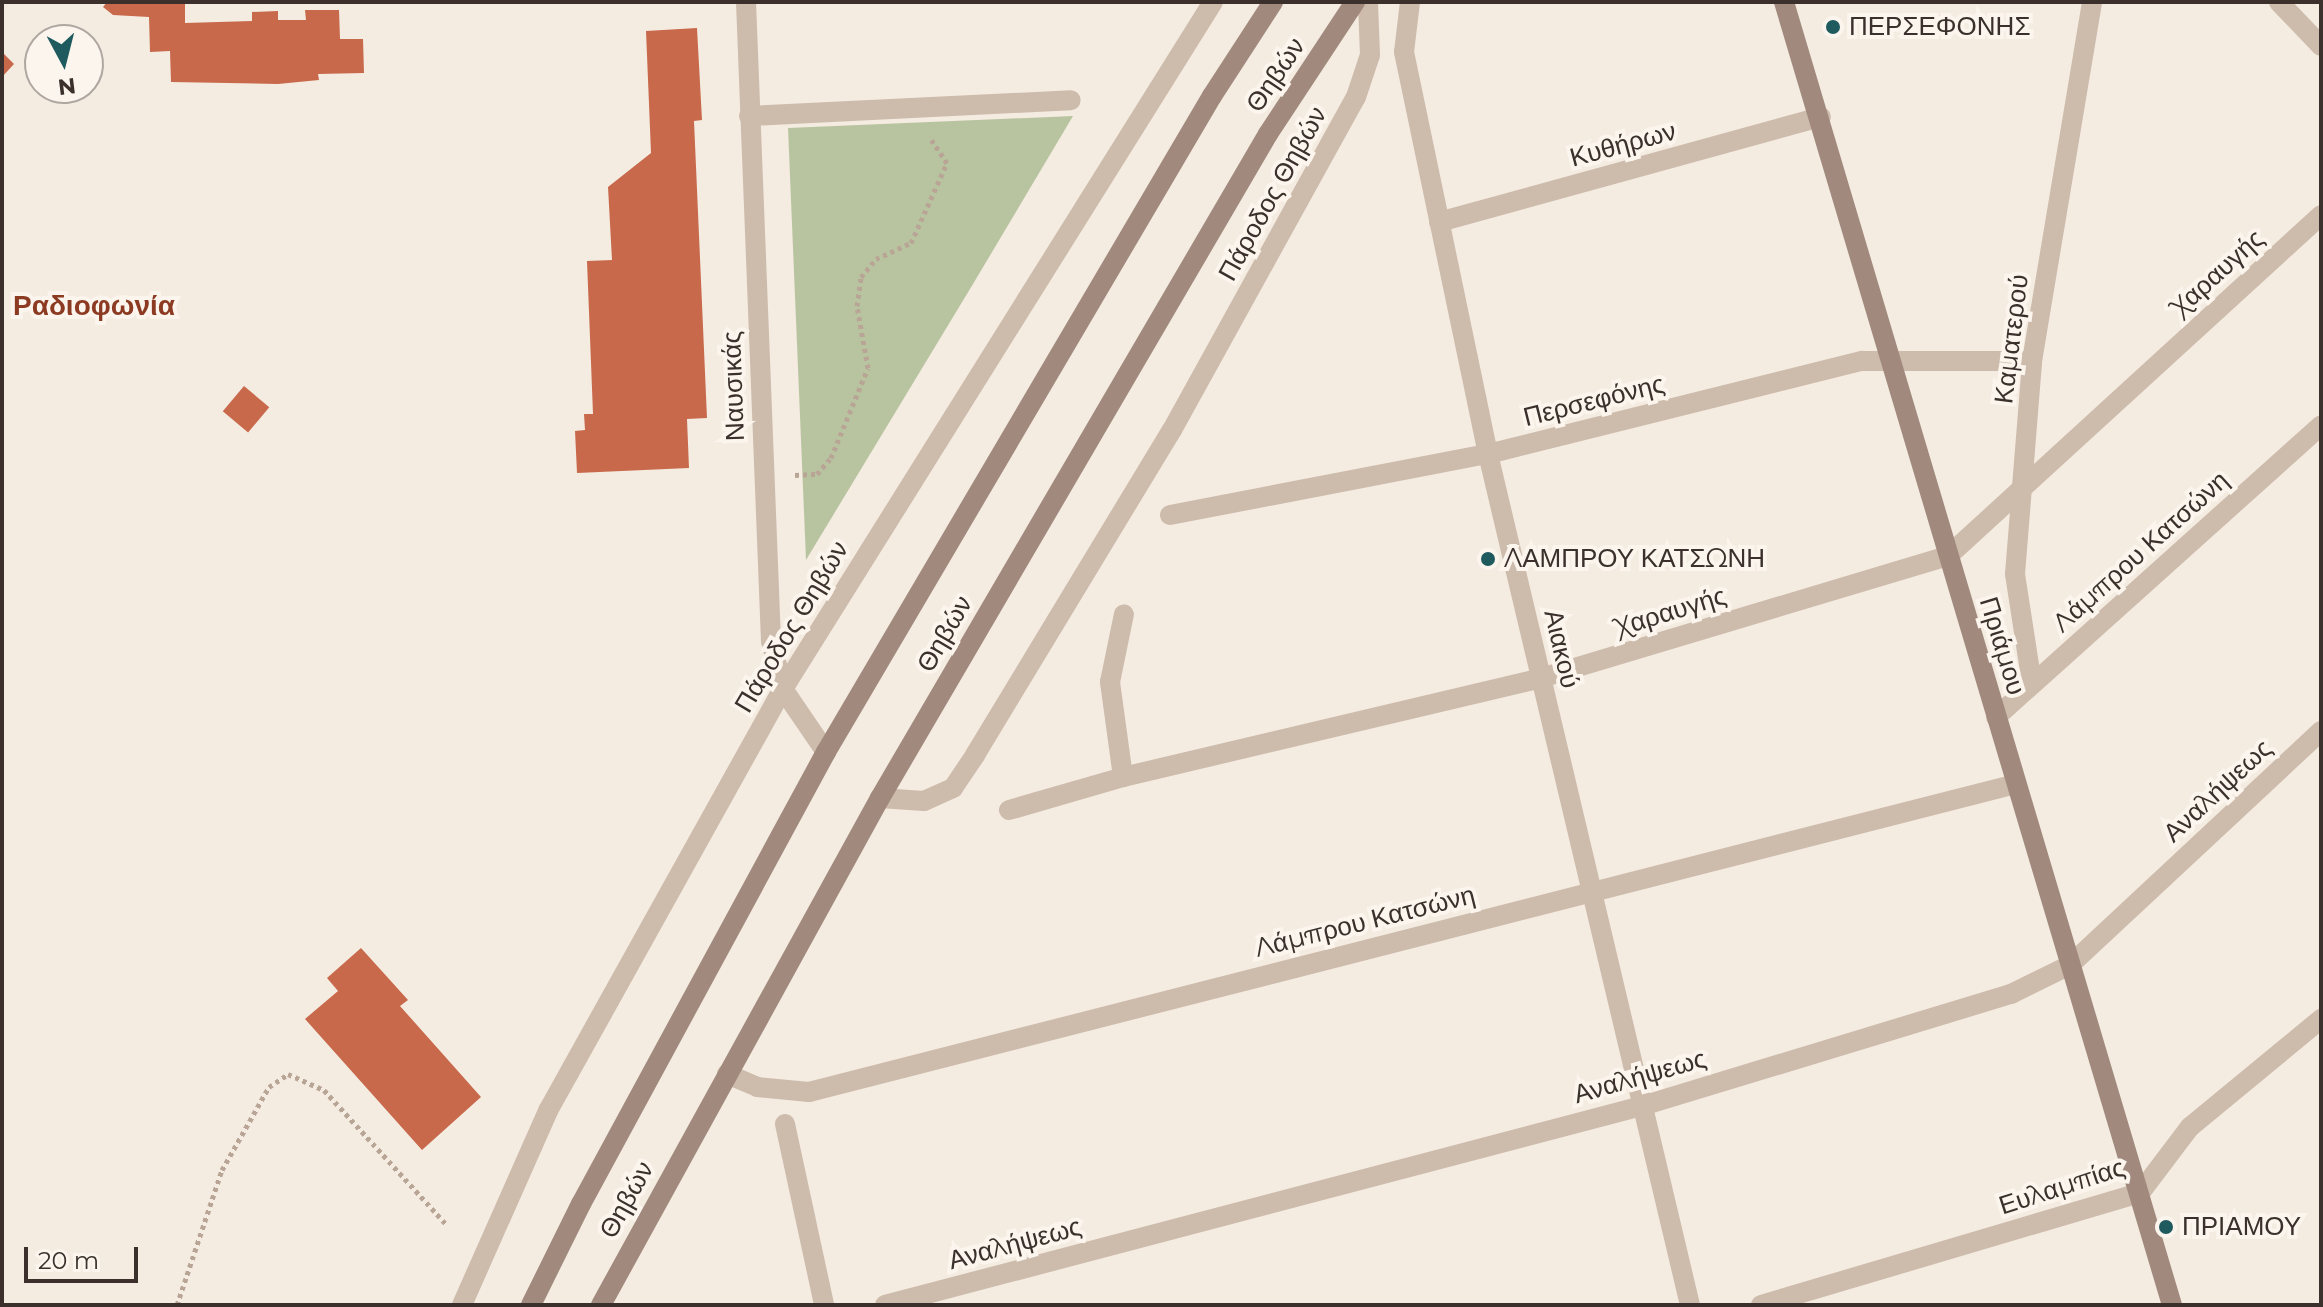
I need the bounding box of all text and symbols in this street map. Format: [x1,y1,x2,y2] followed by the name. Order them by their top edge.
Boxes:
[1849,11,2030,43] place label: ΠΕΡΣΕΦΟΝΗΣ
[1824,18,1842,36] marker: ΠΕΡΣΕΦΟΝΗΣ
[24,24,104,104] north arrow
[1240,32,1312,118] street label: Θηβών
[56,72,77,101] text: N
[1212,101,1334,287] street label: Πάροδος Θηβών
[1567,116,1679,174] street label: Κυθήρων
[2165,223,2271,323] street label: Χαραυγής
[1989,273,2035,405] street label: Καματερού
[13,288,175,322] district label: Ραδιοφωνία
[716,330,752,442] street label: Ναυσικάς
[1520,368,1668,434] street label: Περσεφόνης
[2047,465,2235,639] street label: Λάμπρου Κατσώνη
[729,536,855,718] street label: Πάροδος Θηβών
[1504,543,1765,575] place label: ΛΑΜΠΡΟΥ ΚΑΤΣΩΝΗ
[1479,550,1497,568] marker: ΛΑΜΠΡΟΥ ΚΑΤΣΩΝΗ
[1612,580,1730,644] street label: Χαραυγής
[911,590,979,678] street label: Θηβών
[1972,593,2032,699] street label: Πριάμου
[1537,607,1585,691] street label: Αιακού
[2157,733,2279,849] street label: Αναλήψεως
[1252,880,1478,964] street label: Λάμπρου Κατσώνη
[1570,1043,1710,1111] street label: Αναλήψεως
[1995,1152,2129,1222] street label: Ευλαμπίας
[593,1156,661,1244] street label: Θηβών
[945,1211,1085,1277] street label: Αναλήψεως
[2182,1211,2301,1243] place label: ΠΡΙΑΜΟΥ
[2157,1218,2175,1236] marker: ΠΡΙΑΜΟΥ
[28,1231,142,1281] scale bar
[38,1246,99,1275] text: 20 m

